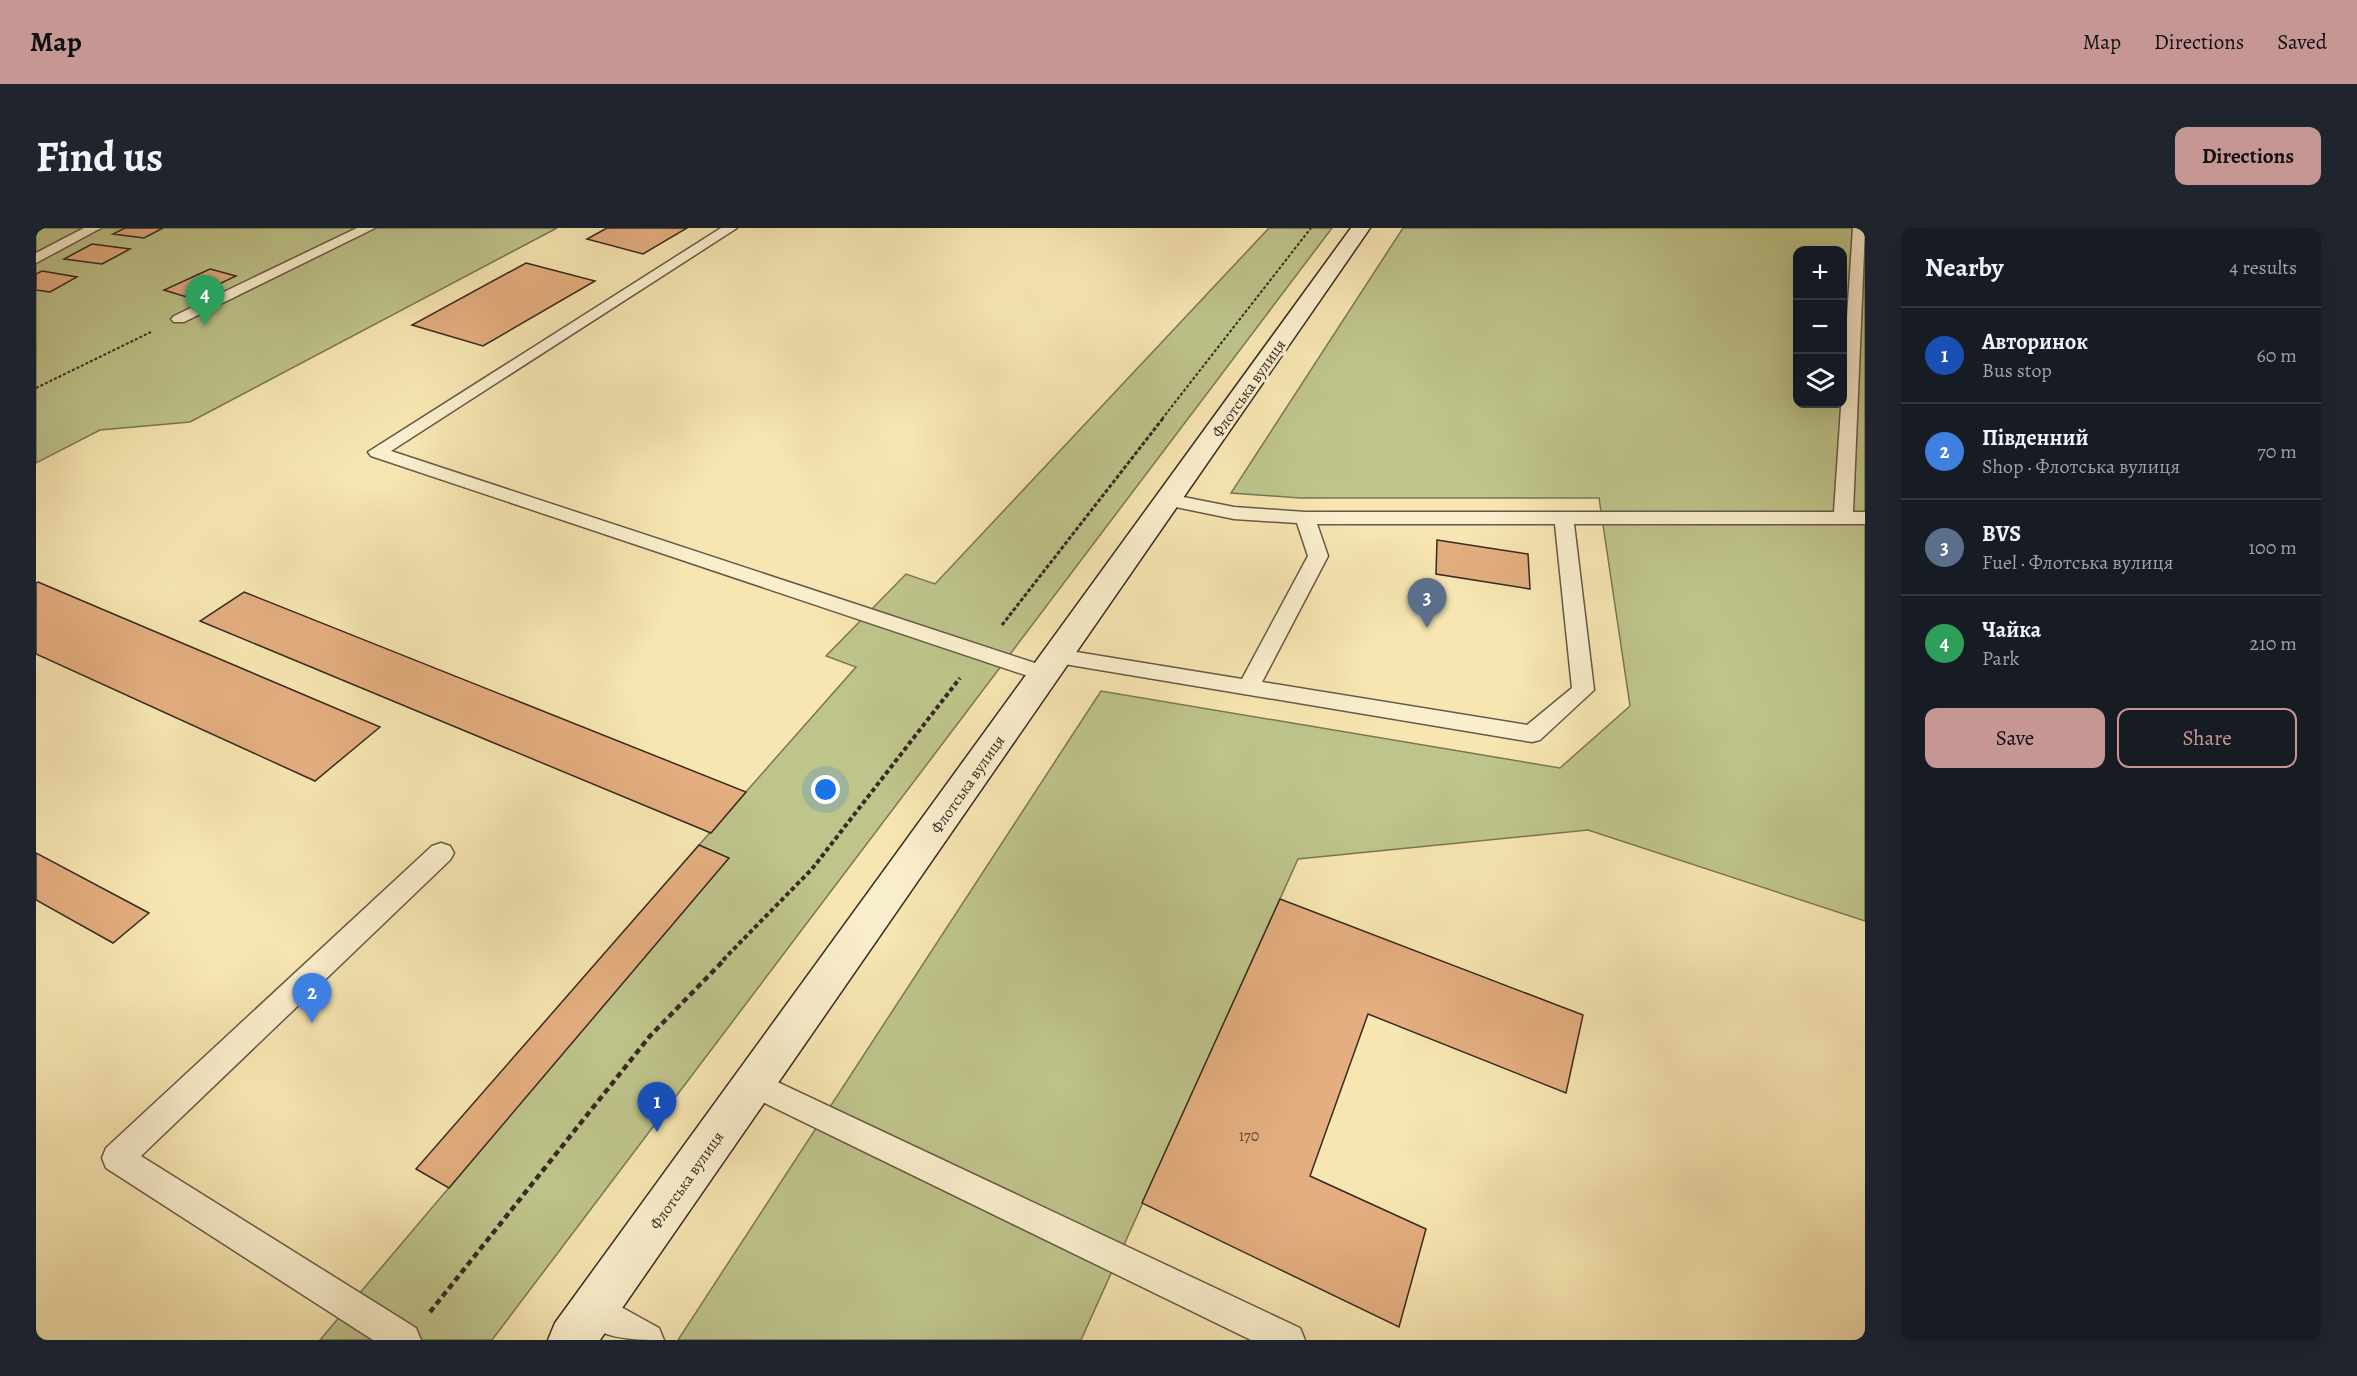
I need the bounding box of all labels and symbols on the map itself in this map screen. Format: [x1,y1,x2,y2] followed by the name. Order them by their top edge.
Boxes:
[186,276,224,325] pin: 4
[1207,335,1291,442] street label: Флотська вулиця
[1408,578,1446,628] pin: 3
[926,731,1010,838] street label: Флотська вулиця
[811,775,840,804] your location
[292,974,332,1023] pin: 2
[638,1082,676,1132] pin: 1
[1239,1125,1259,1147] house number: 170
[645,1127,729,1234] street label: Флотська вулиця

